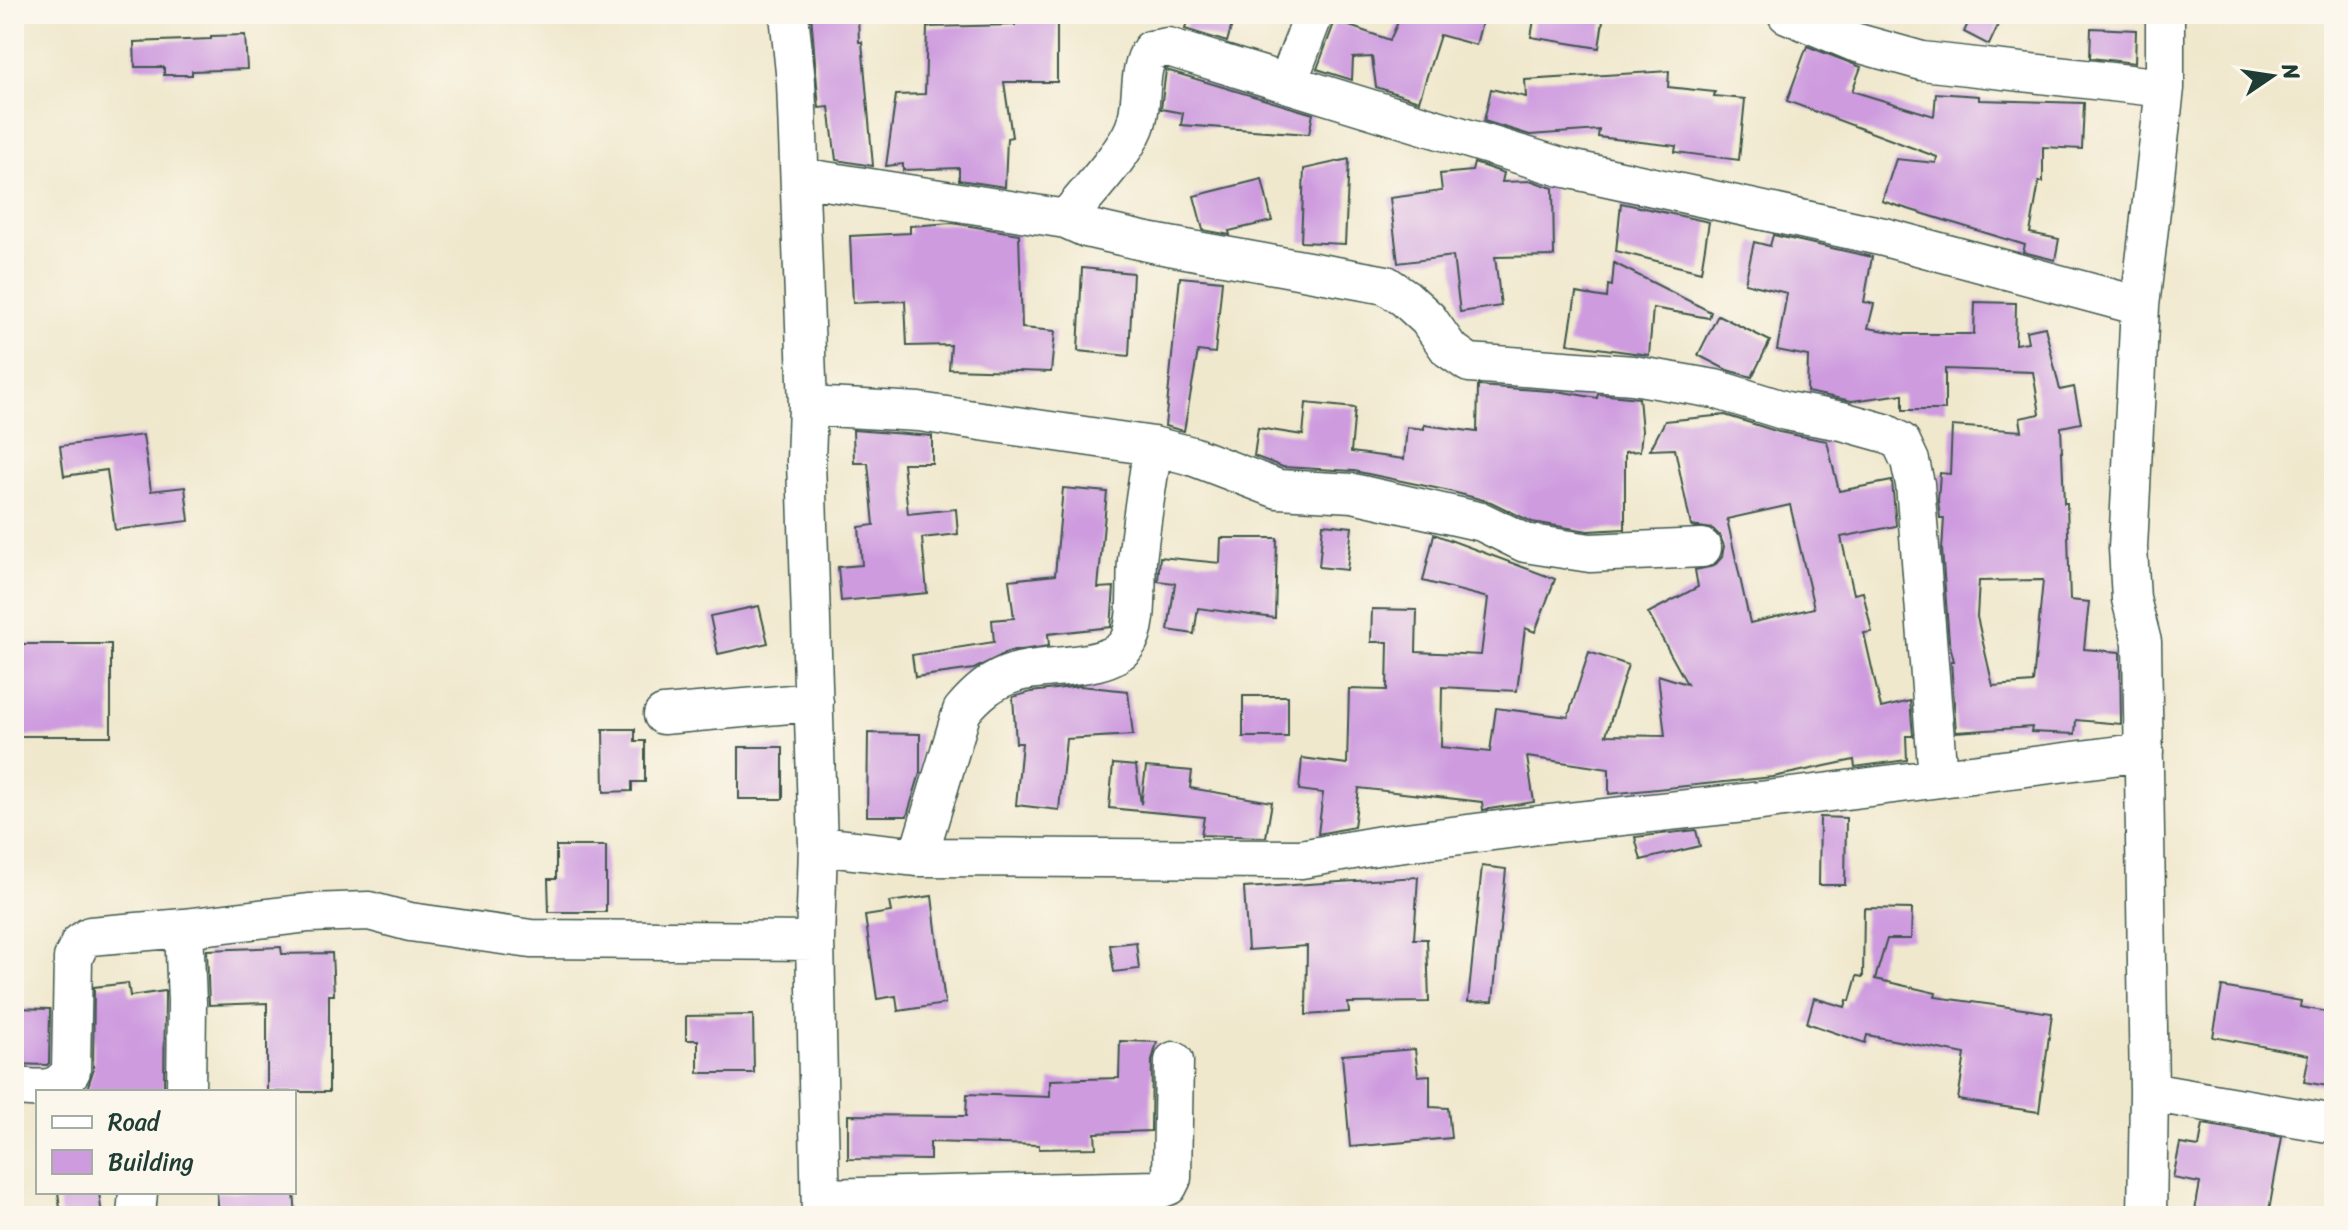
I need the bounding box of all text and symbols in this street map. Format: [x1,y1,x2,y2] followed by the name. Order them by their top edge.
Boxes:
[2232,36,2312,116] north arrow
[2270,59,2312,84] text: N
[36,1090,296,1194] legend
[108,1101,162,1143] text: Road
[108,1141,194,1183] text: Building

